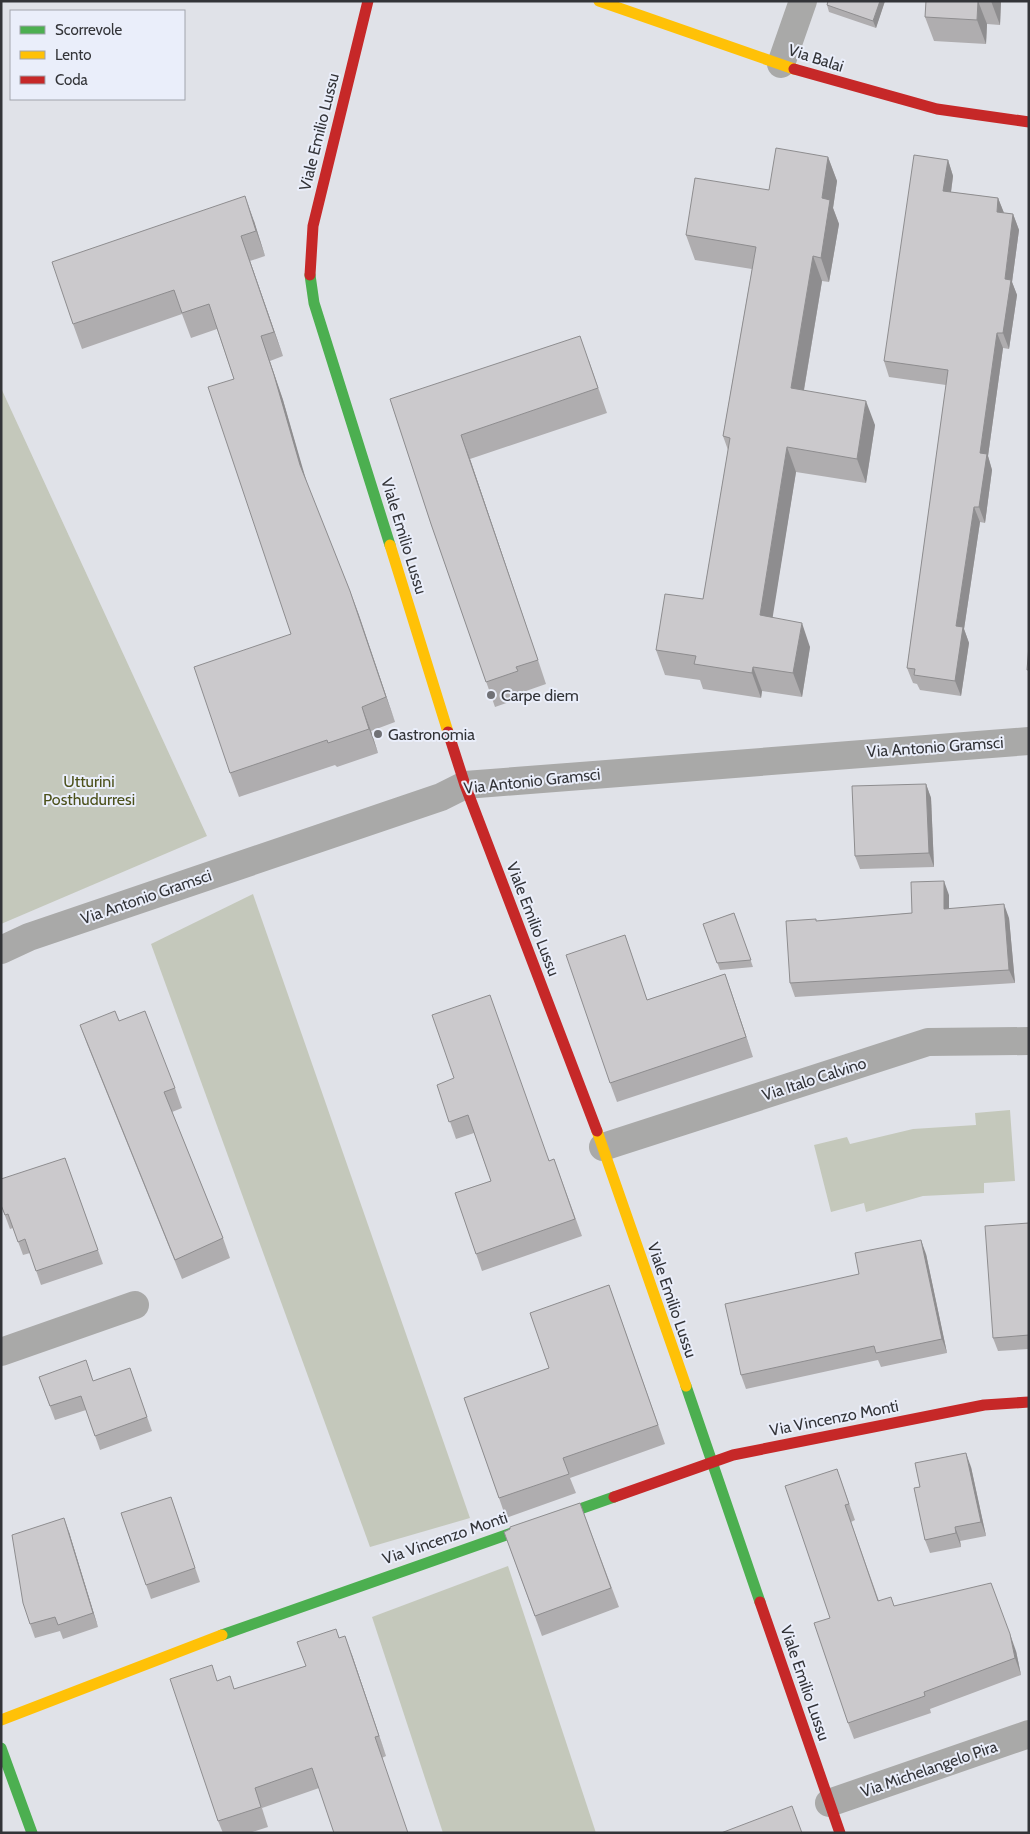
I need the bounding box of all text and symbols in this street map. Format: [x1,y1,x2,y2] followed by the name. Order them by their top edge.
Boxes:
[10,10,185,100] legend
[55,21,123,39] text: Scorrevole
[786,40,846,76] street label: Via Balai
[55,46,92,64] text: Lento
[55,71,89,89] text: Coda
[295,71,343,193] street label: Viale Emilio Lussu
[377,476,431,596] street label: Viale Emilio Lussu
[501,686,579,705] place label: Carpe diem
[485,689,497,701] marker: Carpe diem
[388,725,475,744] place label: Gastronomia
[372,728,384,740] marker: Gastronomia
[866,733,1004,761] street label: Via Antonio Gramsci
[463,764,601,798] street label: Via Antonio Gramsci
[43,772,135,809] park label: Utturini Posthudurresi
[503,859,563,979] street label: Viale Emilio Lussu
[78,866,214,928] street label: Via Antonio Gramsci
[759,1053,869,1105] street label: Via Italo Calvino
[643,1240,701,1360] street label: Viale Emilio Lussu
[768,1396,900,1440] street label: Via Vincenzo Monti
[380,1508,510,1568] street label: Via Vincenzo Monti
[776,1623,834,1743] street label: Viale Emilio Lussu
[858,1737,1000,1801] street label: Via Michelangelo Pira

